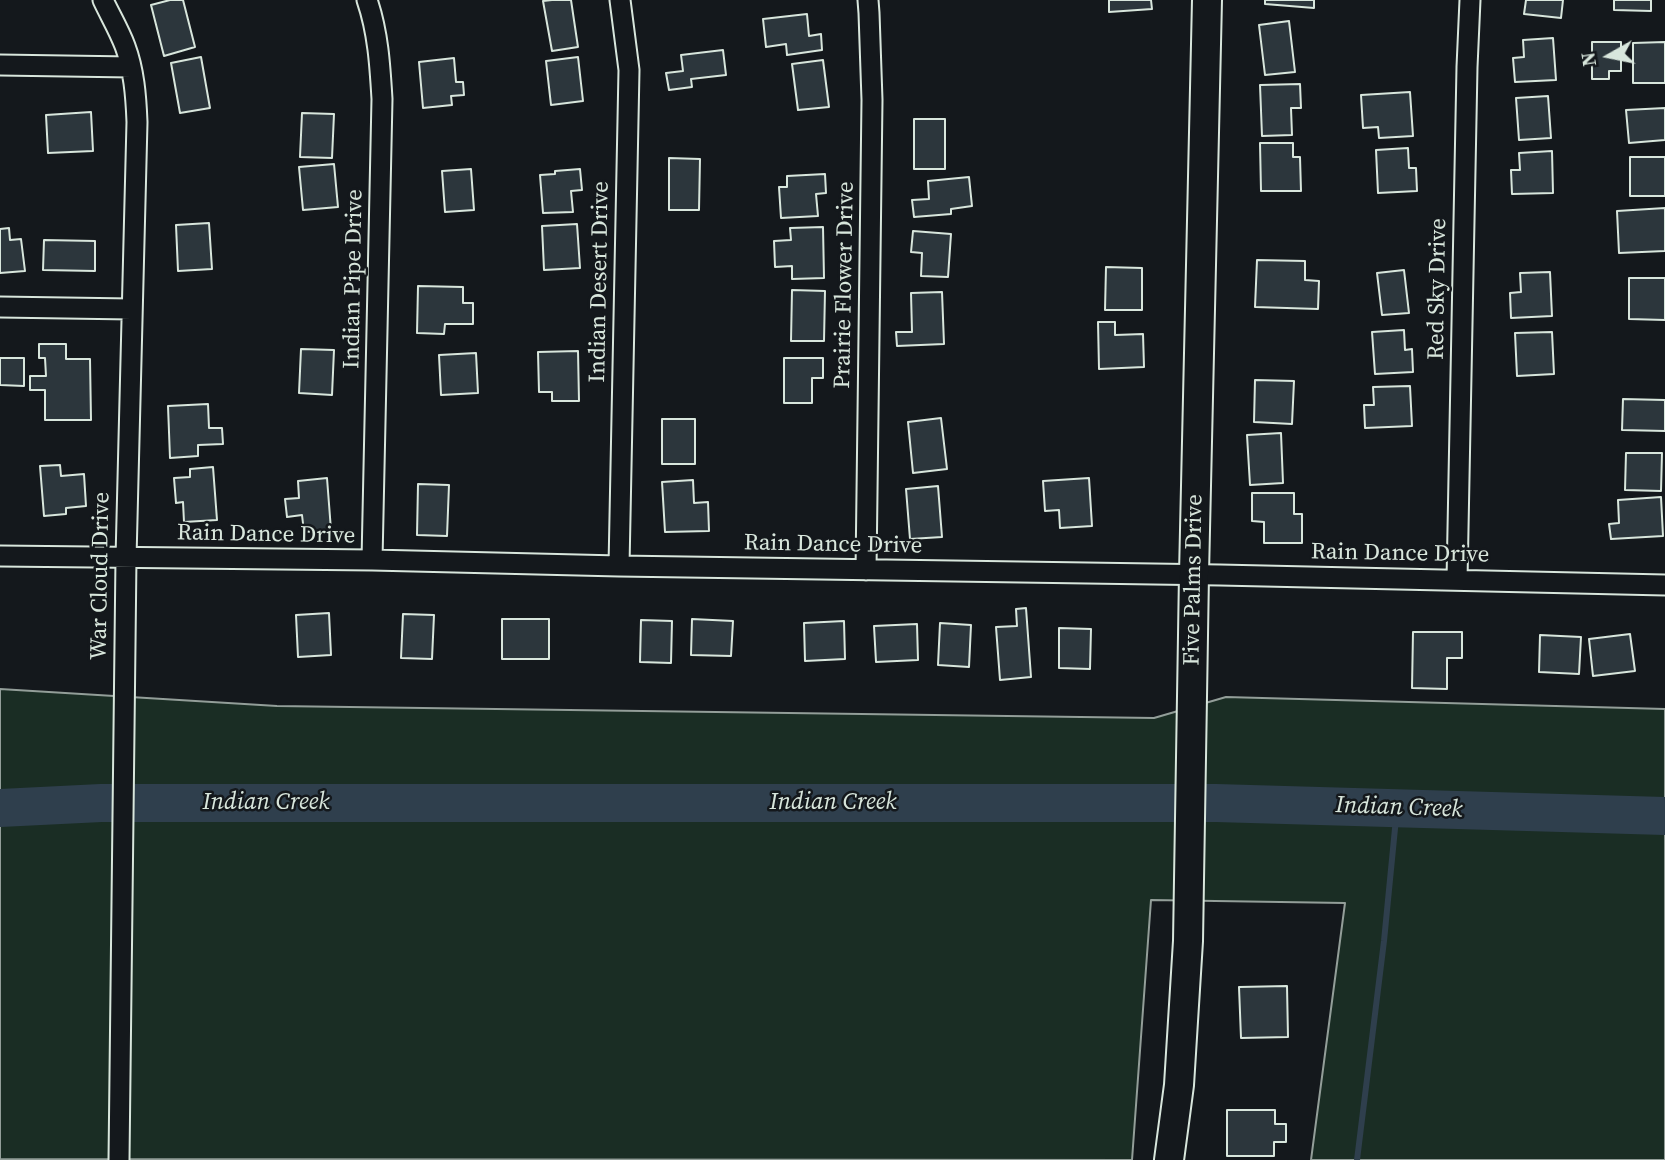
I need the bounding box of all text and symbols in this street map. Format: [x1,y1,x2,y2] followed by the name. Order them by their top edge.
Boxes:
[1574,21,1644,91] north arrow
[1574,50,1602,68] text: N
[584,181,616,383] street label: Indian Desert Drive
[829,181,861,389] street label: Prairie Flower Drive
[339,189,369,369] street label: Indian Pipe Drive
[1423,218,1453,360] street label: Red Sky Drive
[86,492,116,660] street label: War Cloud Drive
[1179,494,1209,666] street label: Five Palms Drive
[177,520,355,550] street label: Rain Dance Drive
[744,530,922,560] street label: Rain Dance Drive
[1311,539,1489,569] street label: Rain Dance Drive
[202,789,330,817] water label: Indian Creek
[769,789,897,817] water label: Indian Creek
[1335,791,1463,825] water label: Indian Creek

